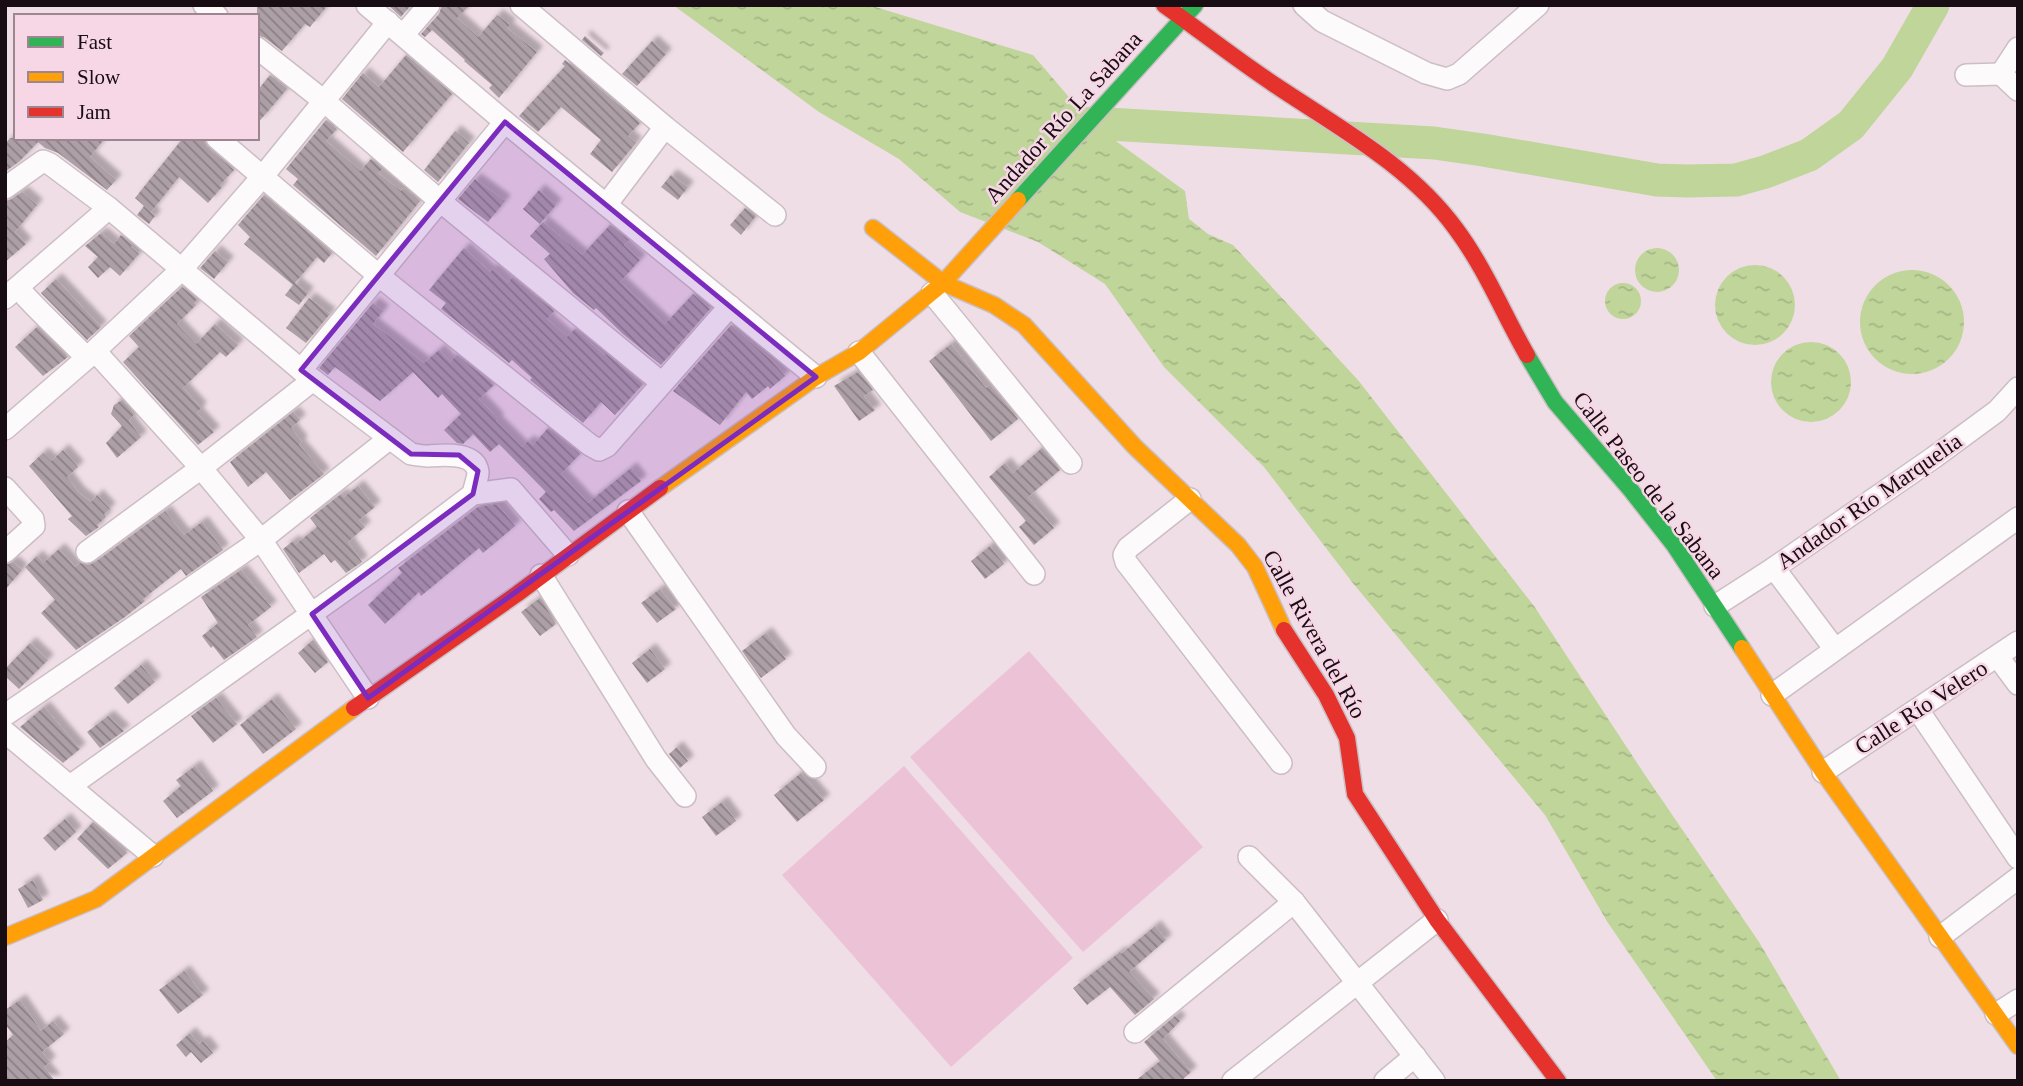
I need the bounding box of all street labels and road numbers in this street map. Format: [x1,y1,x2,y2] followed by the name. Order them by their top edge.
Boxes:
[980,27,1147,208] street label: Andador Río La Sabana
[1568,387,1729,584] street label: Calle Paseo de la Sabana
[1772,428,1966,575] street label: Andador Río Marquelia
[1258,546,1371,723] street label: Calle Rivera del Río
[1850,655,1992,760] street label: Calle Río Velero

